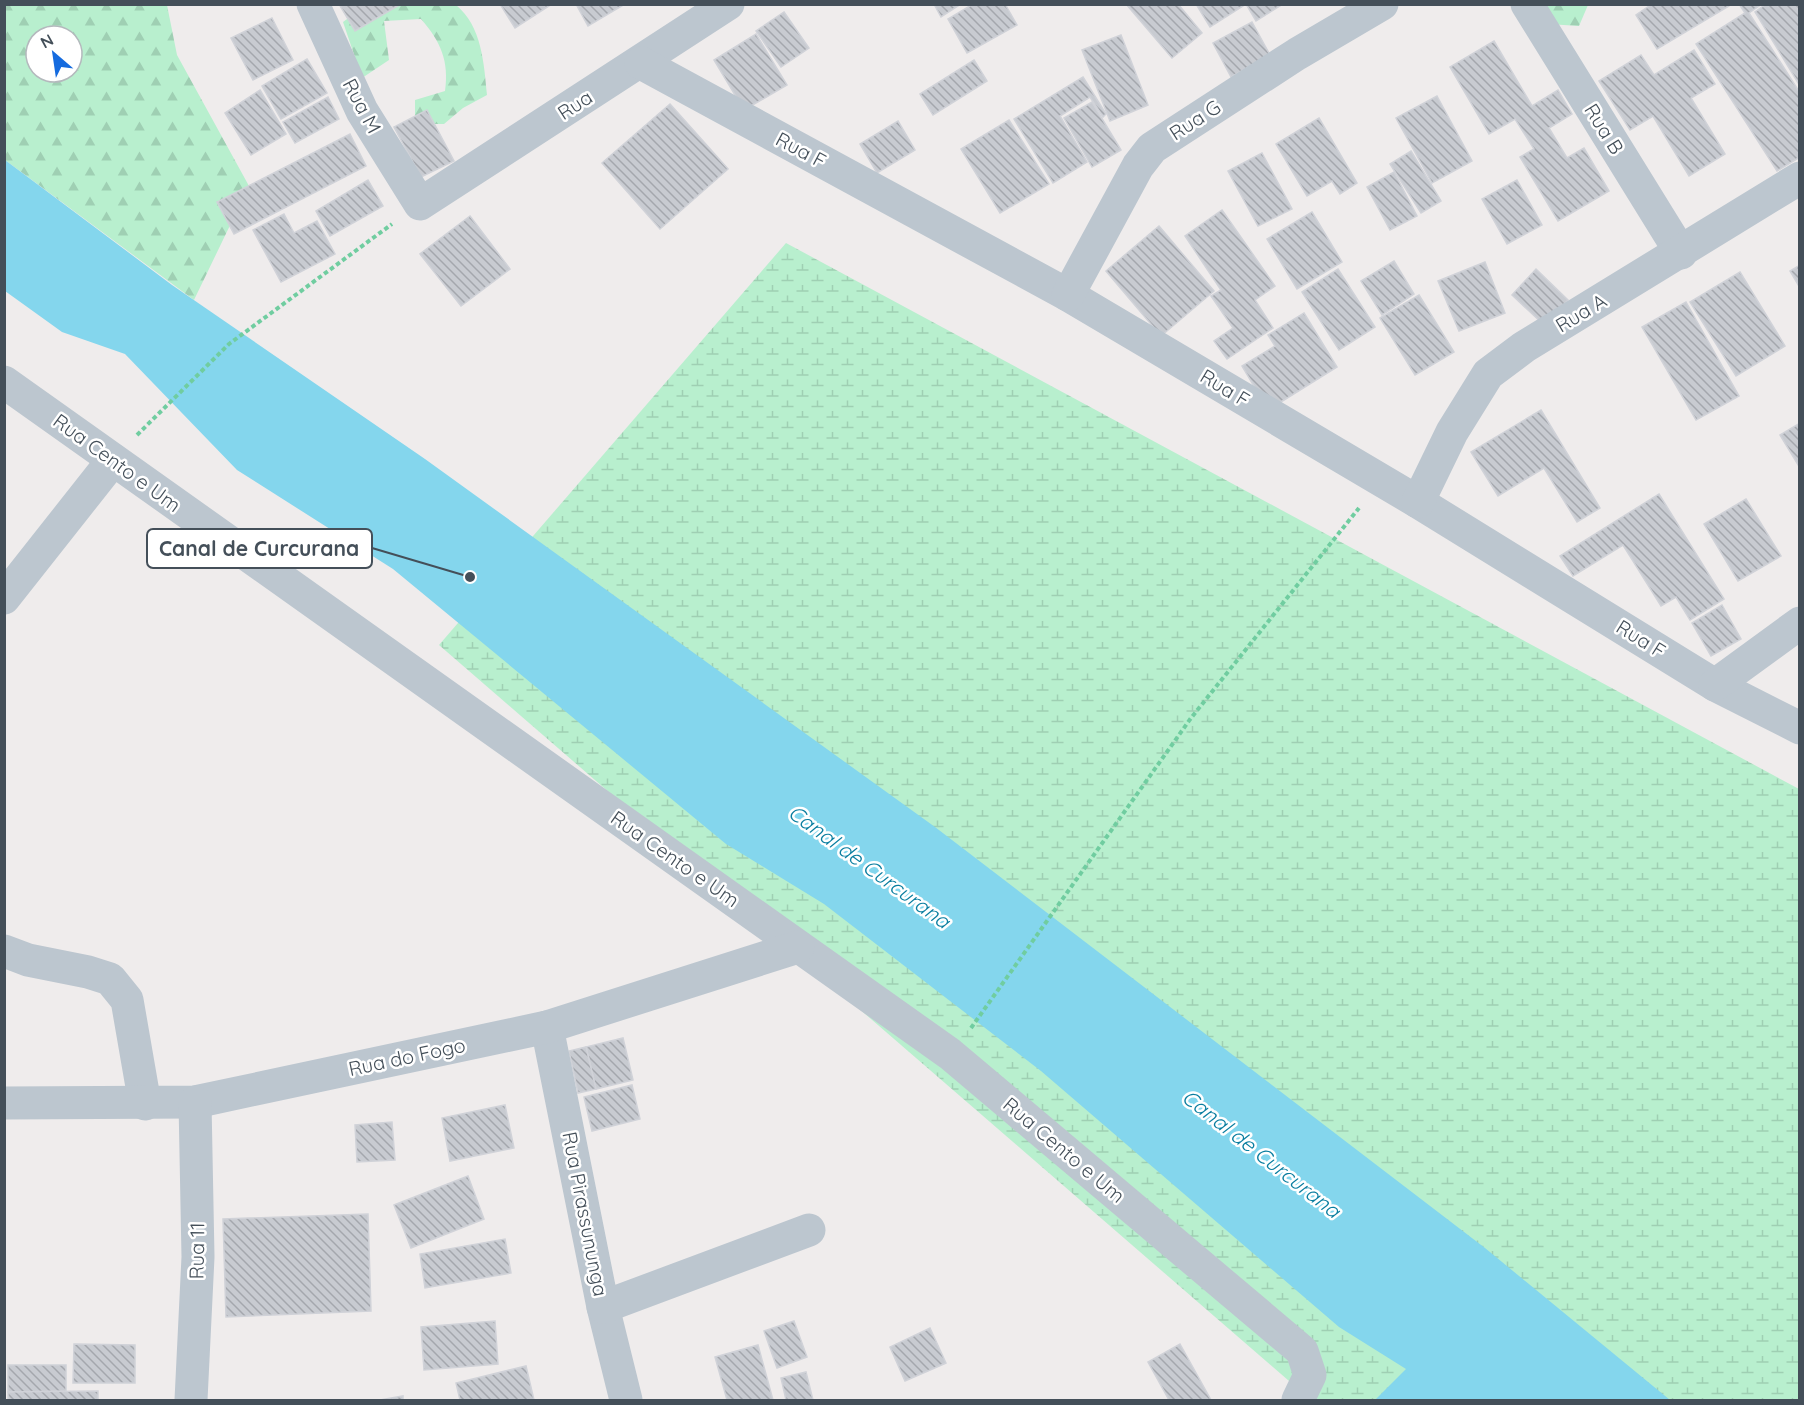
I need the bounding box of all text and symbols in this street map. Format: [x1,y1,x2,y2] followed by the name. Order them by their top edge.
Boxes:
[24,24,84,84] north arrow
[37,29,57,52] text: N
[338,74,387,138] street label: Rua M
[553,84,597,125] street label: Rua
[1164,94,1225,145] street label: Rua G
[1579,99,1630,159] street label: Rua B
[772,126,831,173] street label: Rua F
[1551,288,1611,337] street label: Rua A
[1196,363,1255,412] street label: Rua F
[49,408,186,517] street label: Rua Cento e Um
[147,529,372,568] callout: Canal de Curcurana
[159,535,359,561] text: Canal de Curcurana
[1612,614,1671,663] street label: Rua F
[784,799,957,934] water label: Canal de Curcurana
[606,805,745,912] street label: Rua Cento e Um
[346,1032,468,1081] street label: Rua do Fogo
[1177,1083,1347,1224] water label: Canal de Curcurana
[998,1091,1130,1208] street label: Rua Cento e Um
[557,1130,614,1298] street label: Rua Pirassununga
[184,1222,209,1280] street label: Rua 11

